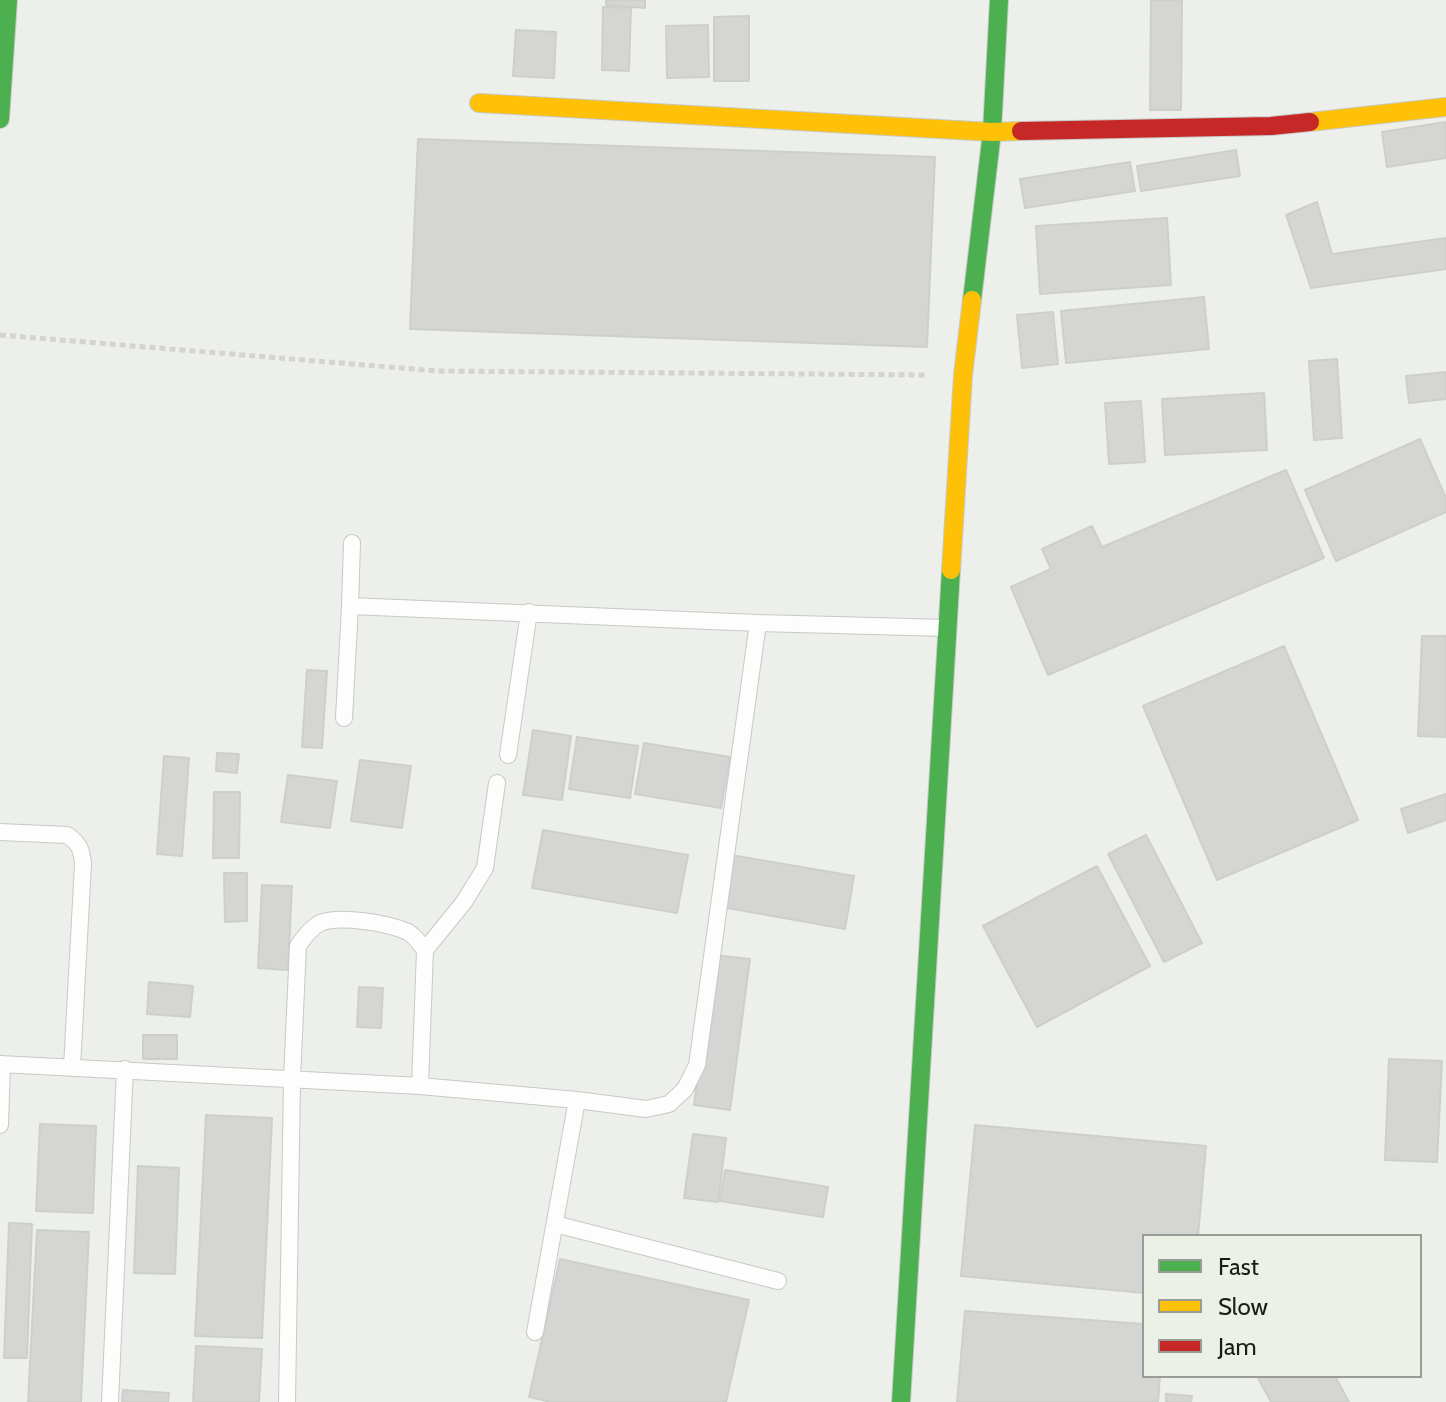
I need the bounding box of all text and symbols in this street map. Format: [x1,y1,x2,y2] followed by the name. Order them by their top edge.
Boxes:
[1142,1234,1422,1378] legend
[1218,1252,1259,1281] text: Fast
[1218,1292,1268,1321] text: Slow
[1218,1332,1256,1361] text: Jam

